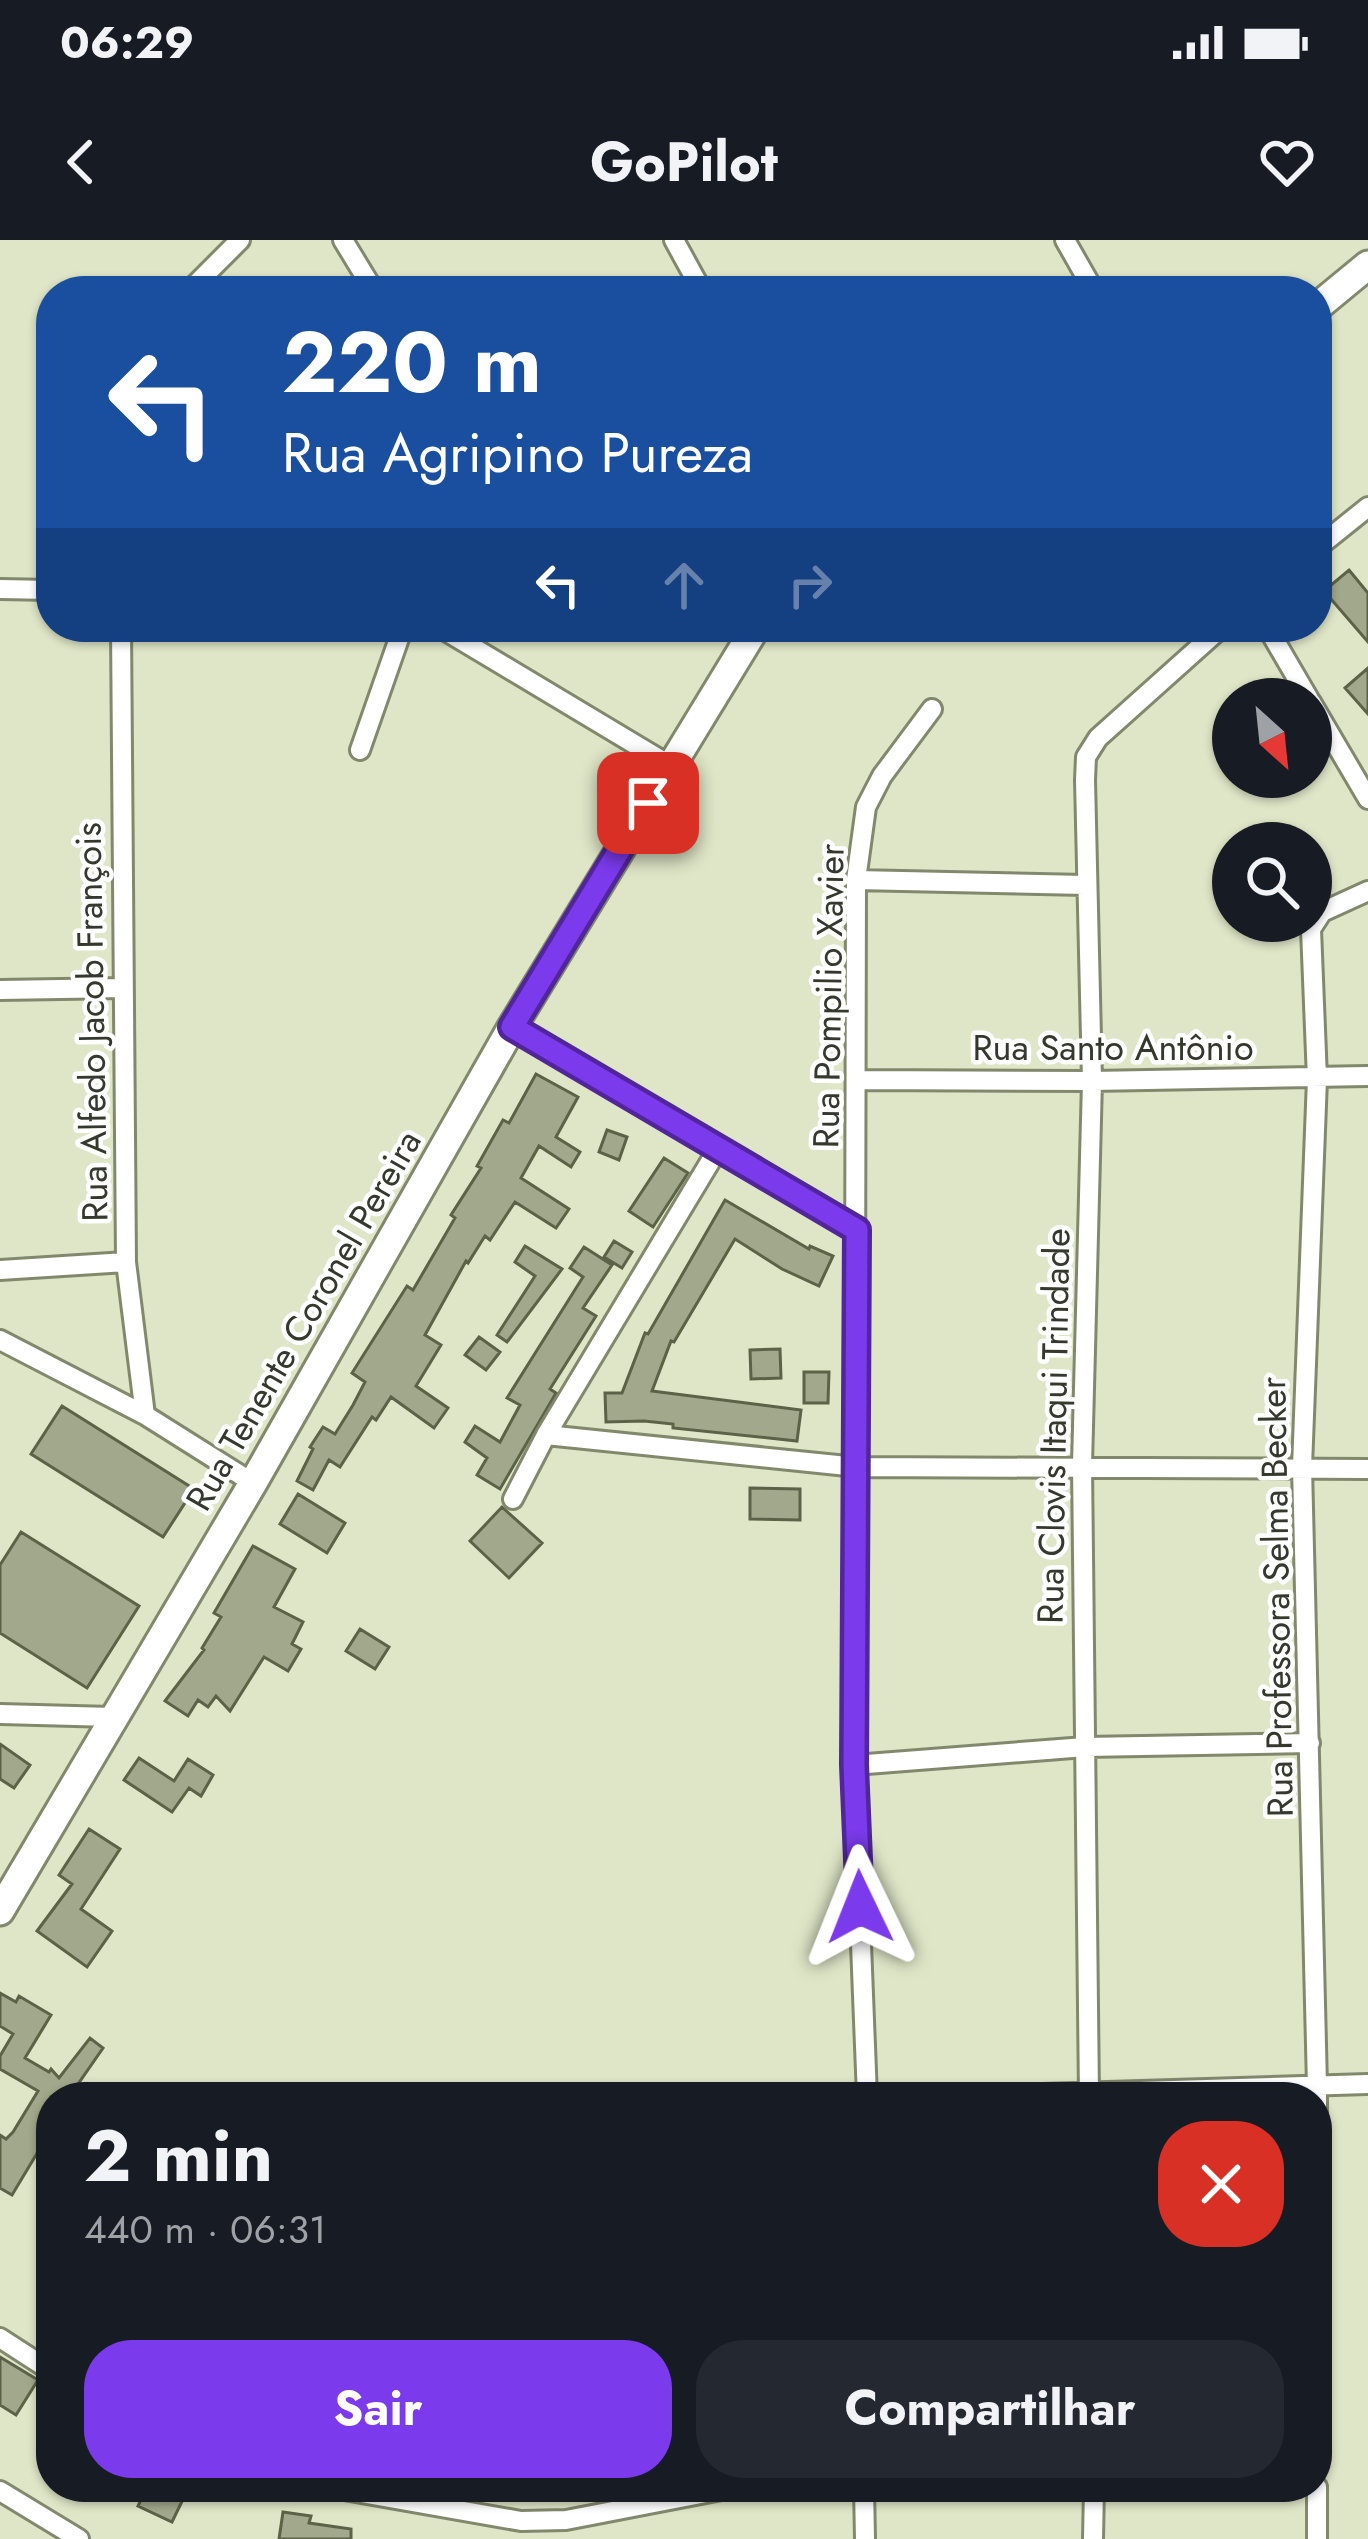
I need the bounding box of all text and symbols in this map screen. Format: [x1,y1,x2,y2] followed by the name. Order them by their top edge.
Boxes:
[60,10,194,75] text: 06:29
[590,123,778,201] text: GoPilot
[48,129,114,195] icon: back
[1254,129,1320,195] icon: heart
[282,302,542,424] text: 220 m
[84,324,240,480] icon: left
[282,414,753,492] text: Rua Agripino Pureza
[525,552,591,618] icon: left
[651,552,717,618] icon: ahead
[777,552,843,618] icon: right
[1212,678,1332,798] north arrow
[1212,678,1332,942] map controls
[597,752,699,854] pin
[615,770,681,836] icon: arrive
[62,822,120,1222] street label: Rua Alfedo Jacob François
[1212,822,1332,942] button: search
[799,843,857,1149] street label: Rua Pompilio Xavier
[972,1021,1254,1073] street label: Rua Santo Antônio
[172,1120,434,1520] street label: Rua Tenente Coronel Pereira
[1024,1228,1082,1624] street label: Rua Clovis Itaqui Trindade
[1246,1376,1306,1818] street label: Rua Professora Selma Becker
[797,1844,923,1970] position arrow
[84,2104,273,2208] text: 2 min
[1158,2121,1284,2247] button: close
[84,2201,327,2258] text: 440 m · 06:31
[84,2340,672,2478] button: Sair
[696,2340,1284,2478] button: Compartilhar

